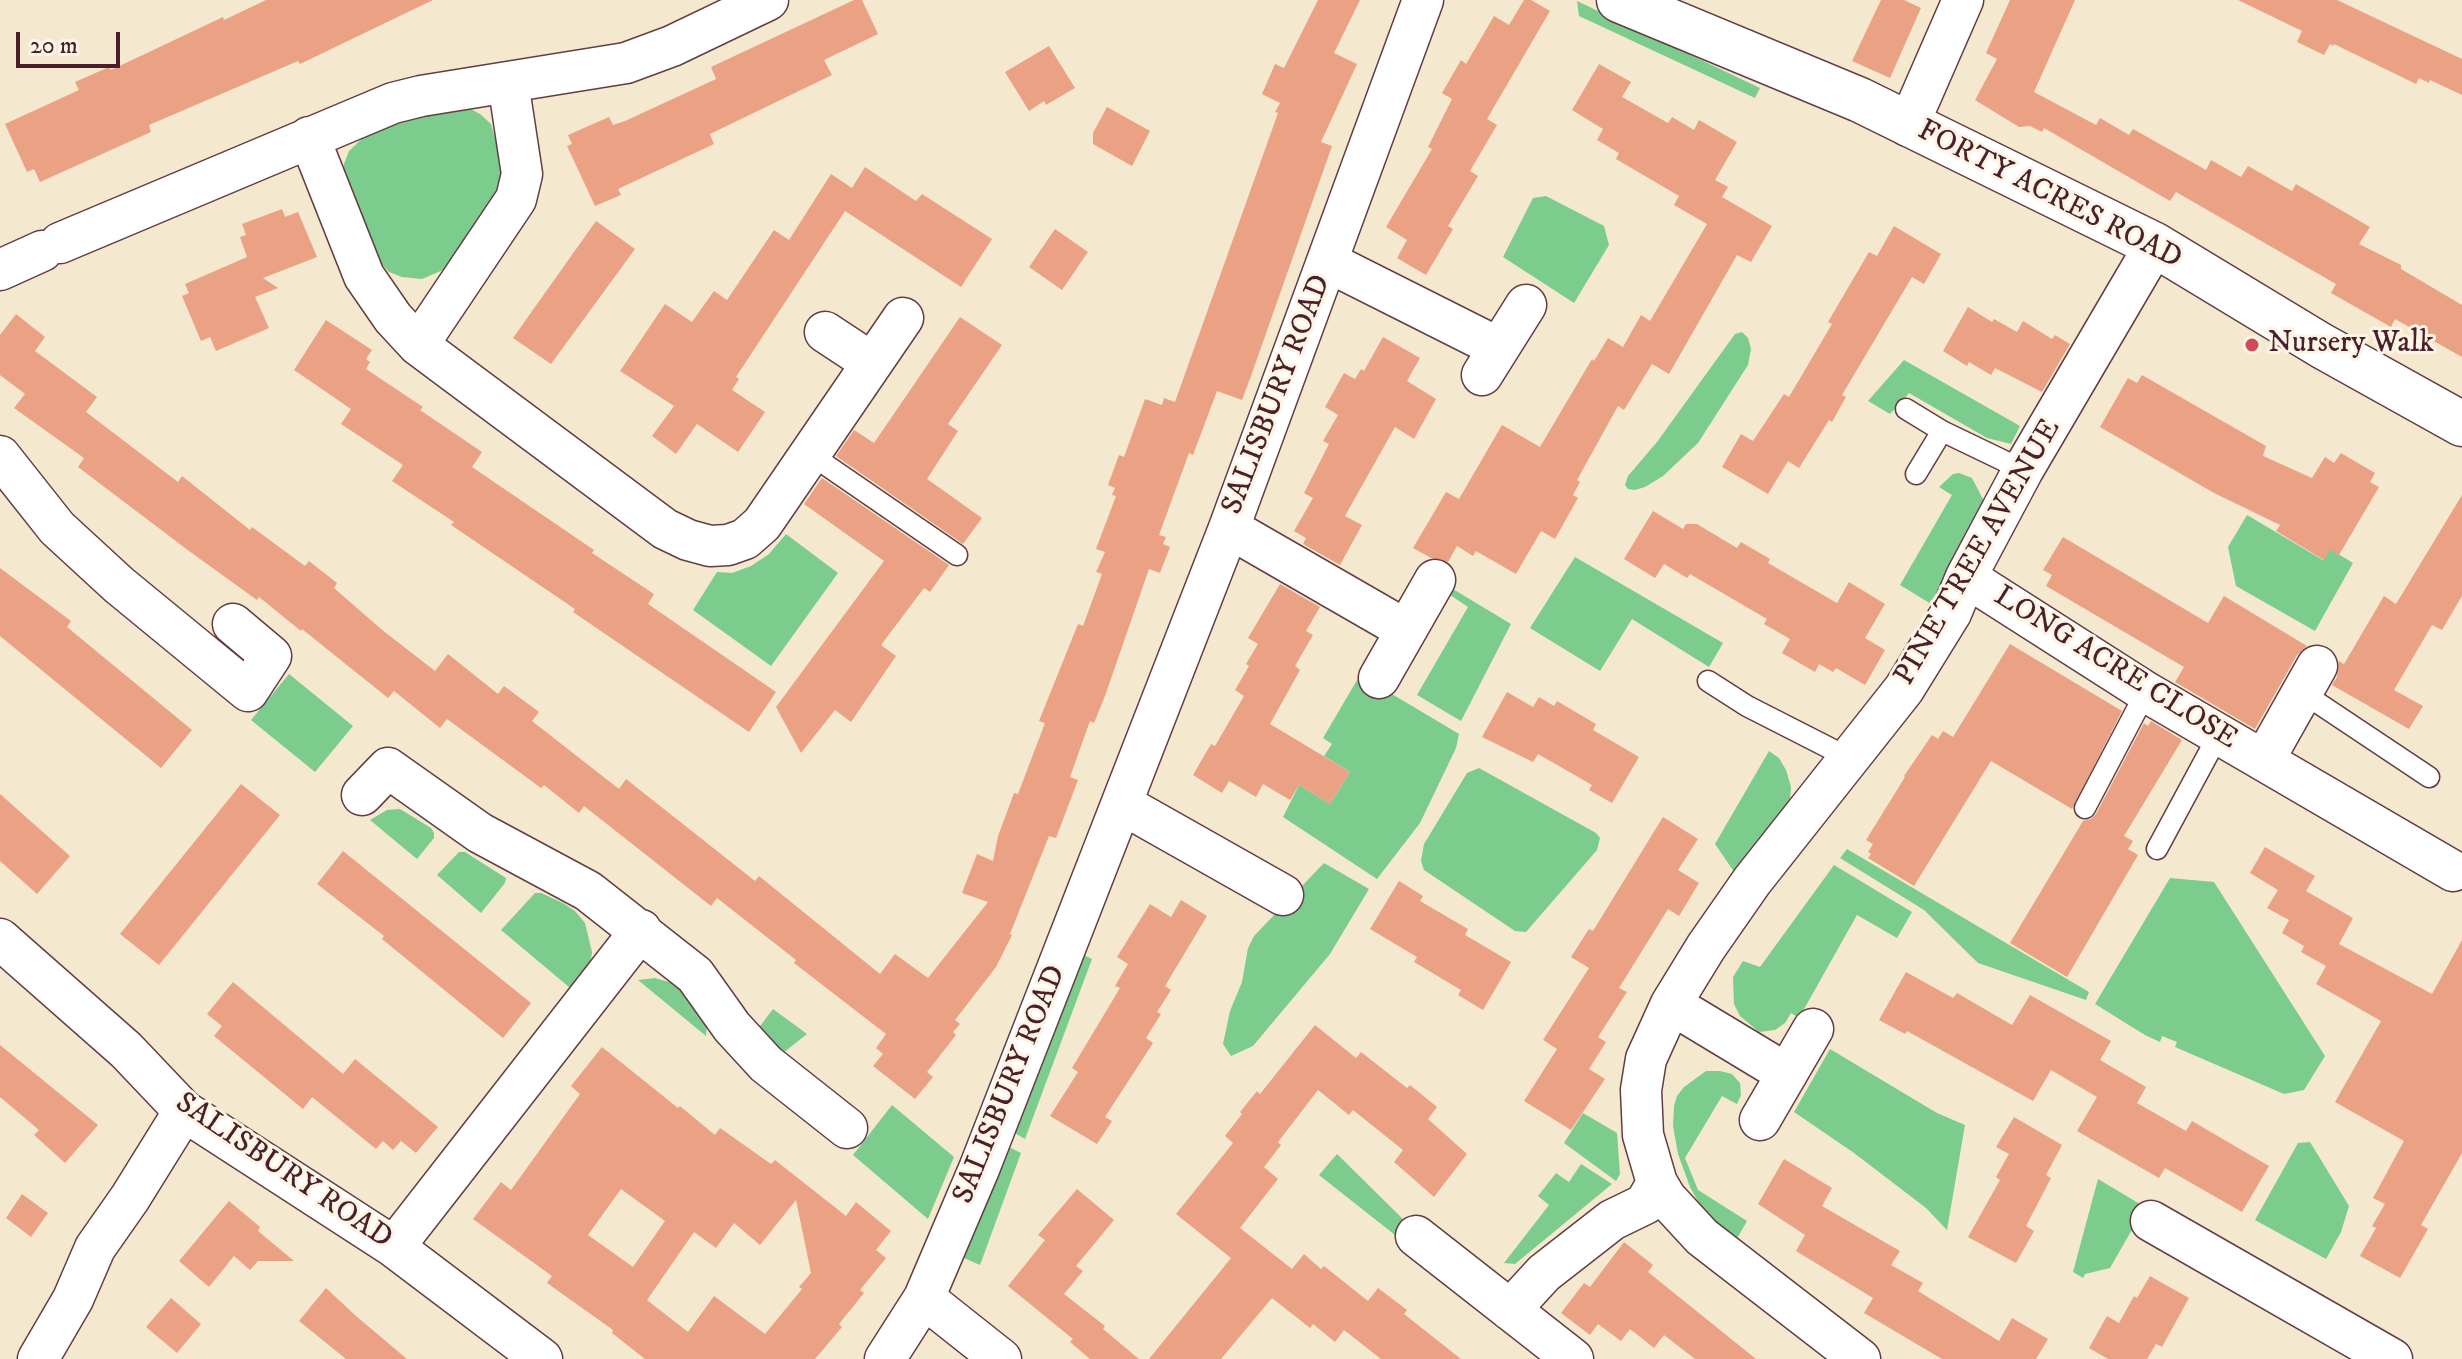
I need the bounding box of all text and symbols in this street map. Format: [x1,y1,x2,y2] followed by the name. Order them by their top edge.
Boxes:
[20,16,124,66] scale bar
[30,31,78,61] text: 20 m
[1911,114,2187,278] street label: FORTY ACRES ROAD
[1216,270,1340,520] street label: SALISBURY ROAD
[2268,327,2434,363] place label: Nursery Walk
[2243,336,2261,354] marker: Nursery Walk
[1888,414,2070,692] street label: PINE TREE AVENUE
[1987,579,2243,759] street label: LONG ACRE CLOSE
[947,961,1075,1209] street label: SALISBURY ROAD
[168,1086,398,1258] street label: SALISBURY ROAD

